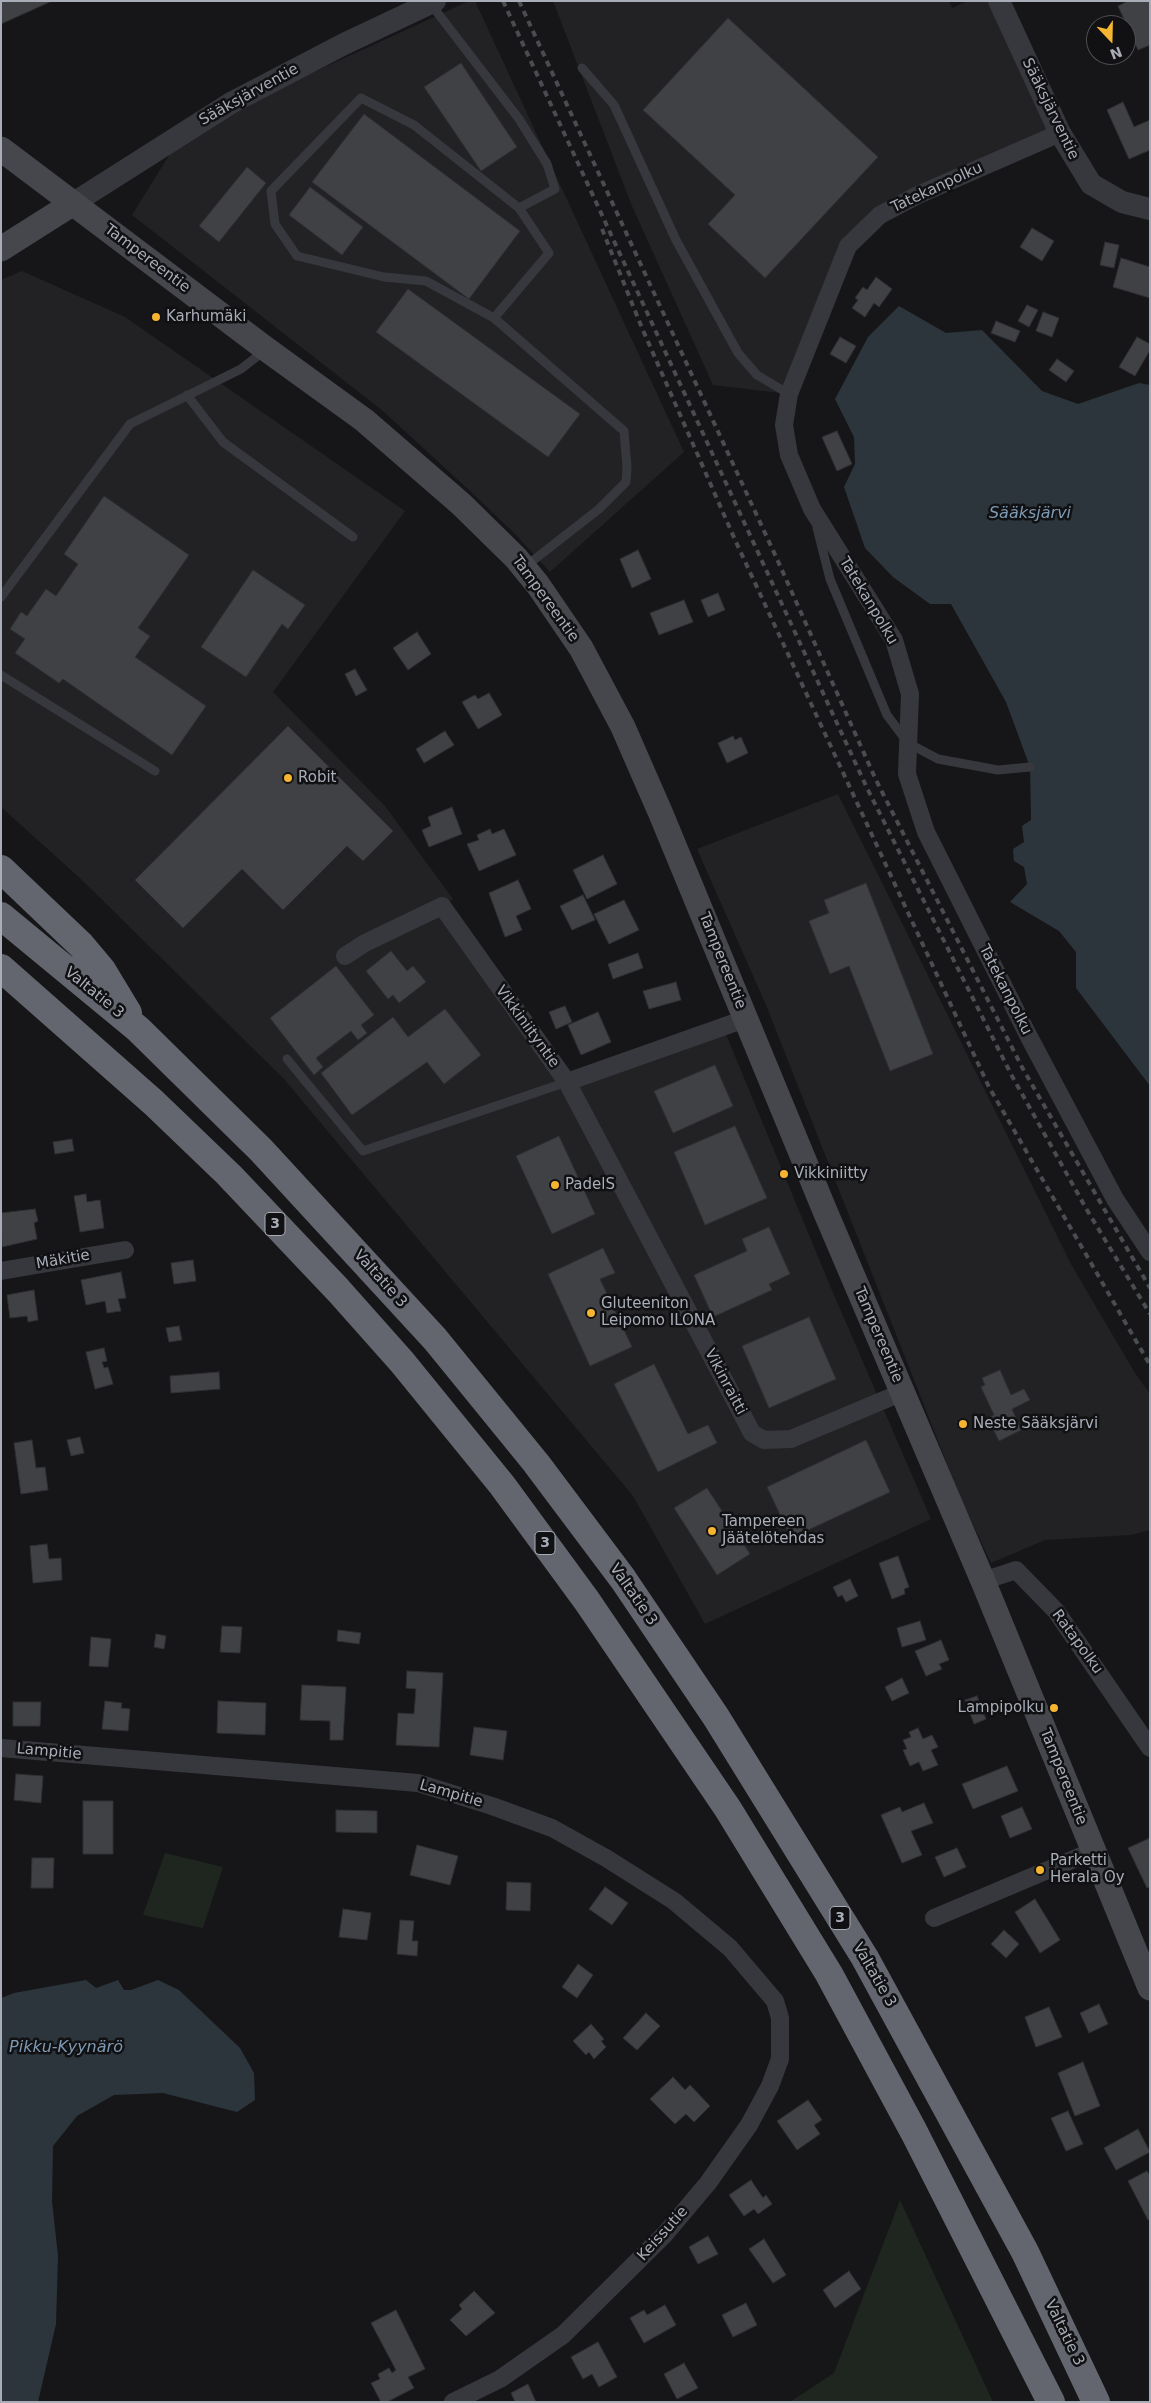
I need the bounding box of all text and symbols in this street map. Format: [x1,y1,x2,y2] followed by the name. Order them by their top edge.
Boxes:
[1086,15,1136,65] north arrow
[1108,44,1124,63] text: N
[1018,55,1082,163] street label: Sääksjärventie
[196,60,302,130] street label: Sääksjärventie
[888,159,986,217] street label: Tatekanpolku
[101,221,193,297] street label: Tampereentie
[166,308,246,326] place label: Karhumäki
[150,311,162,323] marker: Karhumäki
[989,504,1071,524] water label: Sääksjärvi
[508,552,582,646] street label: Tampereentie
[835,554,901,648] street label: Tatekanpolku
[298,769,336,787] place label: Robit
[282,772,294,784] marker: Robit
[694,910,750,1012] street label: Tampereentie
[975,942,1035,1038] street label: Tatekanpolku
[61,964,127,1022] street label: Valtatie 3
[491,982,563,1072] street label: Vikkiniityntie
[794,1165,868,1183] place label: Vikkiniitty
[778,1168,790,1180] marker: Vikkiniitty
[565,1176,615,1194] place label: PadelS
[549,1179,561,1191] marker: PadelS
[265,1212,285,1236] road number: 3
[35,1246,91,1274] street label: Mäkitie
[350,1247,410,1311] street label: Valtatie 3
[850,1284,906,1386] street label: Tampereentie
[601,1295,715,1330] place label: Gluteeniton Leipomo ILONA
[585,1307,597,1319] marker: Gluteeniton Leipomo ILONA
[700,1346,750,1418] street label: Vikinraitti
[973,1415,1098,1433] place label: Neste Sääksjärvi
[957,1418,969,1430] marker: Neste Sääksjärvi
[722,1513,824,1548] place label: Tampereen Jäätelötehdas
[706,1525,718,1537] marker: Tampereen Jäätelötehdas
[535,1532,555,1555] road number: 3
[605,1561,661,1629] street label: Valtatie 3
[1048,1606,1106,1678] street label: Ratapolku
[958,1699,1044,1717] place label: Lampipolku
[1048,1702,1060,1714] marker: Lampipolku
[1035,1726,1091,1828] street label: Tampereentie
[16,1740,82,1764] street label: Lampitie
[417,1776,485,1812] street label: Lampitie
[1050,1852,1125,1887] place label: Parketti Herala Oy
[1034,1864,1046,1876] marker: Parketti Herala Oy
[830,1906,850,1930] road number: 3
[848,1940,900,2010] street label: Valtatie 3
[9,2038,123,2058] water label: Pikku-Kyynärö
[634,2203,692,2265] street label: Keissutie
[1040,2297,1088,2369] street label: Valtatie 3

